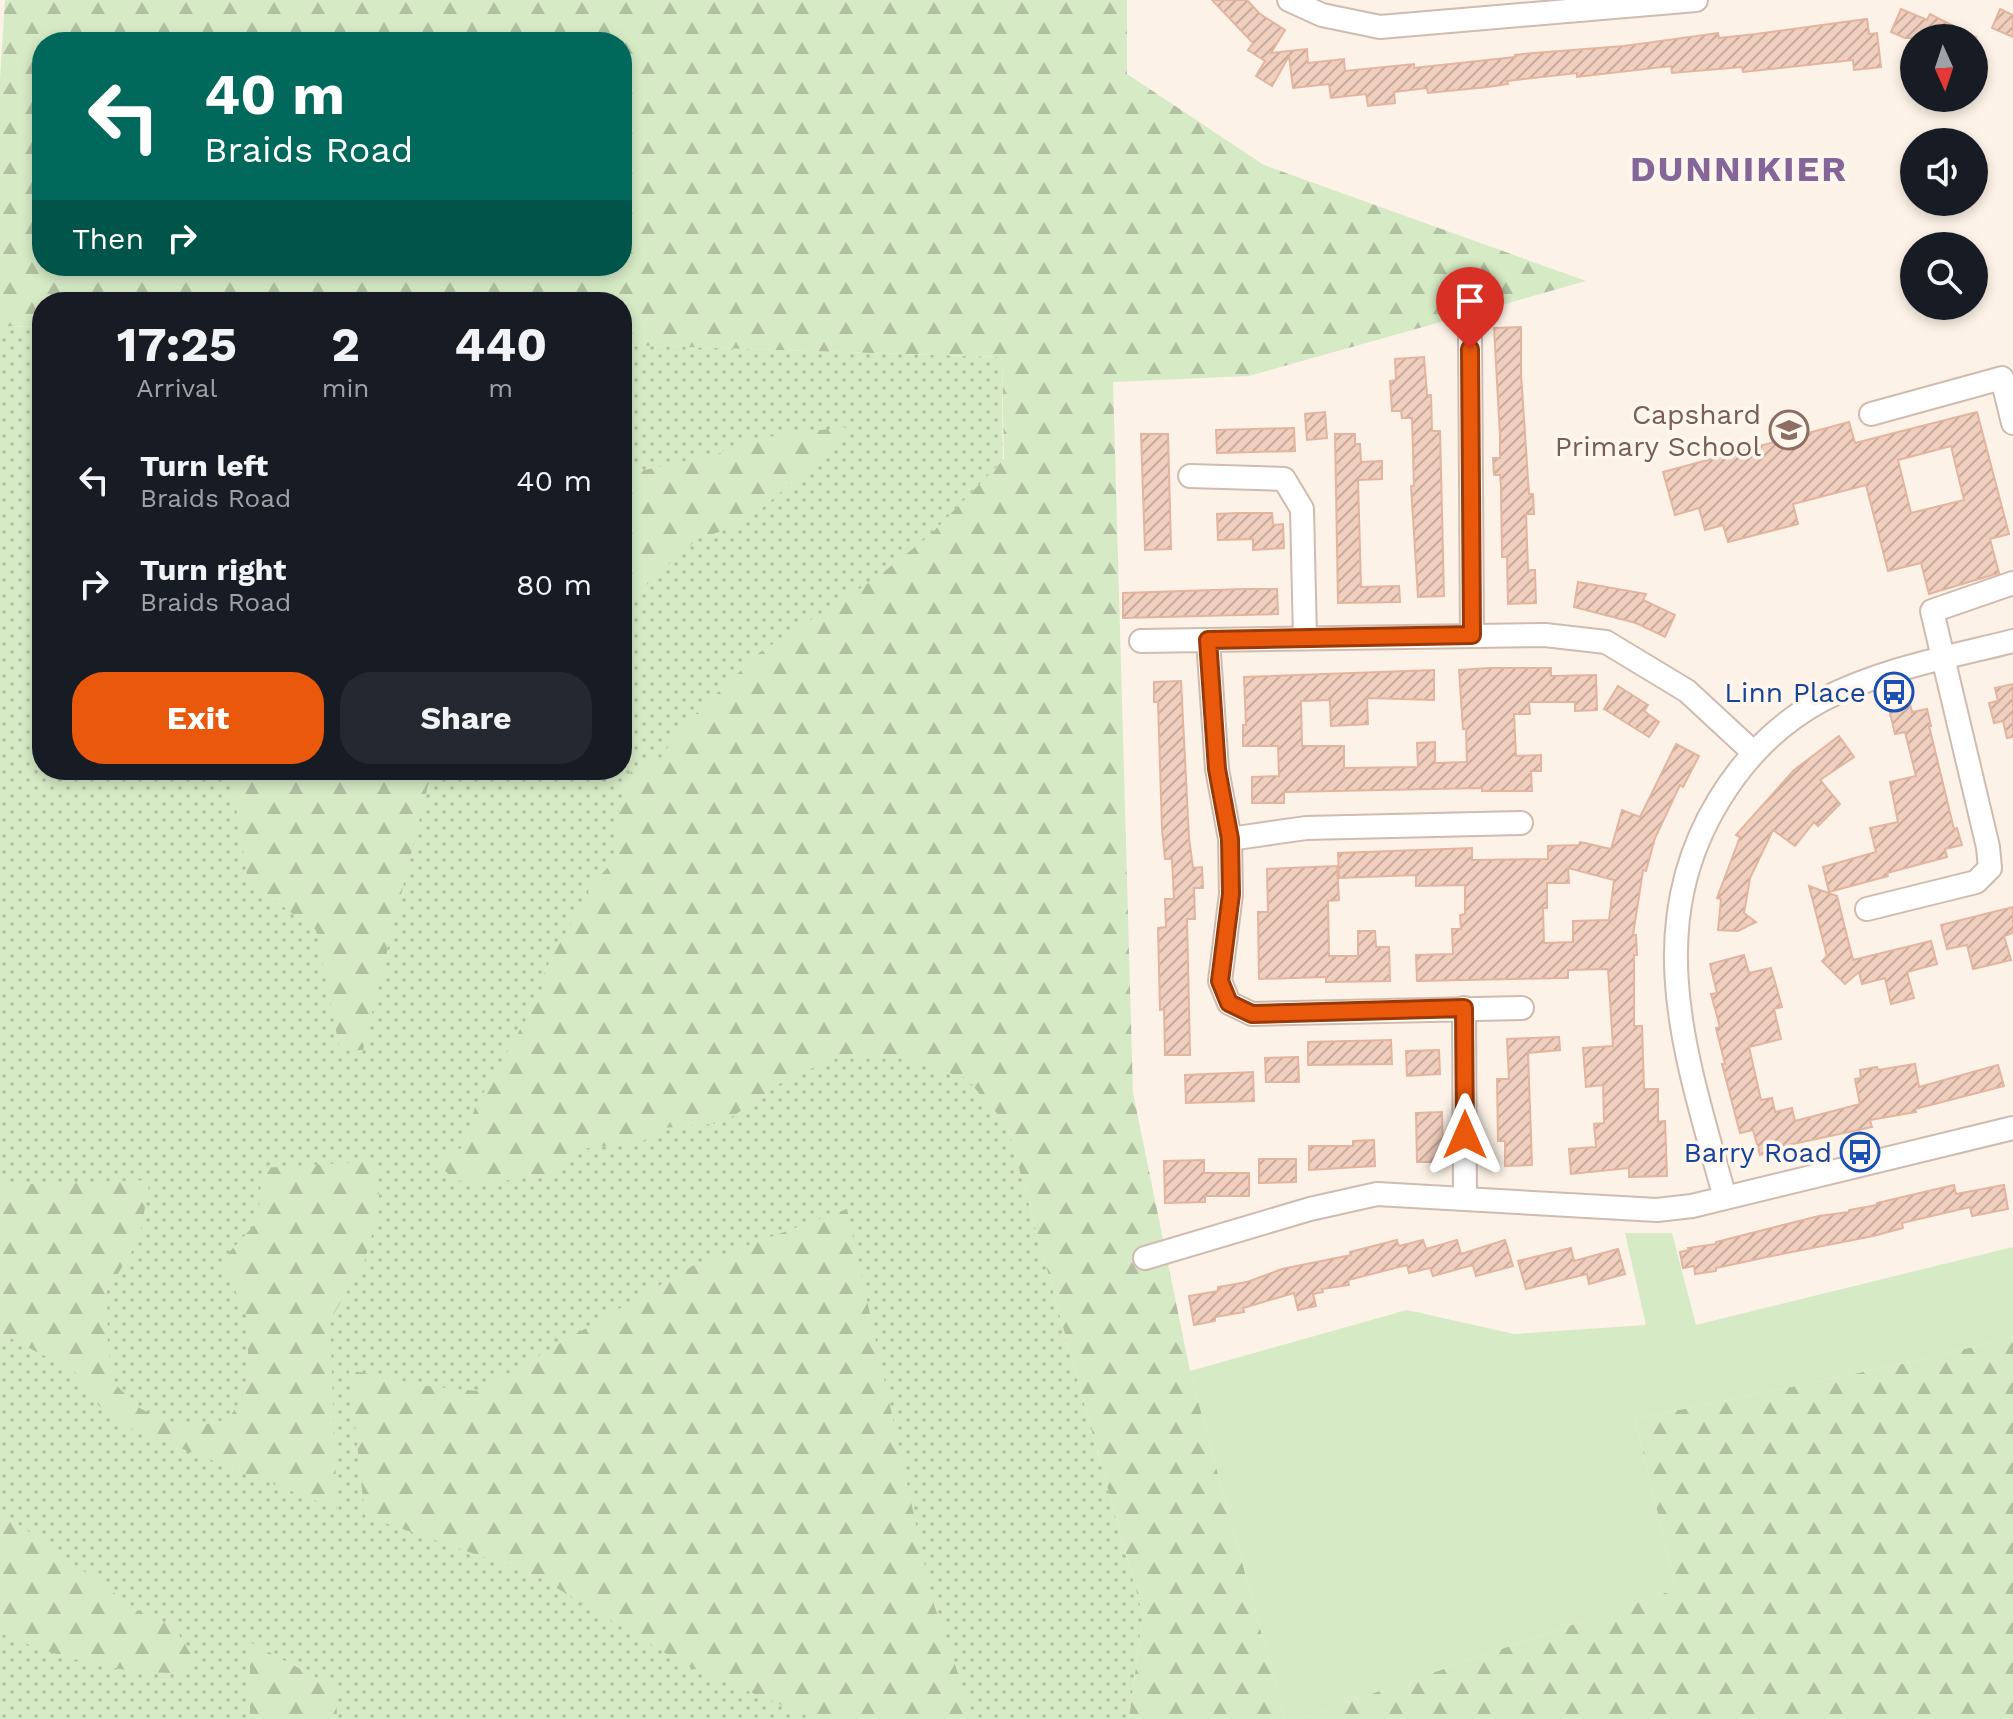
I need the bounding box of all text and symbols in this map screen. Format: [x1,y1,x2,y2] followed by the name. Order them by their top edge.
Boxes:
[1900,24,1988,112] north arrow
[1900,24,1988,320] map controls
[204,62,345,128] text: 40 m
[72,64,176,168] icon: left
[1900,128,1988,216] button: sound
[204,129,413,171] text: Braids Road
[1630,148,1848,190] district label: DUNNIKIER
[160,216,204,260] icon: right
[72,221,144,256] text: Then
[1900,232,1988,320] button: search
[1436,267,1504,349] pin
[1448,279,1492,323] icon: arrive
[117,316,237,373] text: 17:25
[331,316,360,373] text: 2
[454,316,547,373] text: 440
[136,373,217,403] text: Arrival
[322,373,369,403] text: min
[488,373,513,403] text: m
[1555,398,1761,463] place label: Capshard Primary School
[1768,409,1810,451] school or university icon: Capshard Primary School
[140,448,268,483] text: Turn left
[72,458,116,502] icon: left
[516,463,592,498] text: 40 m
[140,483,291,513] text: Braids Road
[140,552,286,587] text: Turn right
[72,562,116,606] icon: right
[516,567,592,602] text: 80 m
[140,587,291,617] text: Braids Road
[1873,671,1915,713] bus stop icon: Linn Place
[72,672,324,764] button: Exit
[340,672,592,764] button: Share
[1724,676,1866,709] place label: Linn Place
[1423,1093,1507,1177] position arrow
[1839,1131,1881,1173] bus stop icon: Barry Road
[1683,1136,1832,1169] place label: Barry Road

